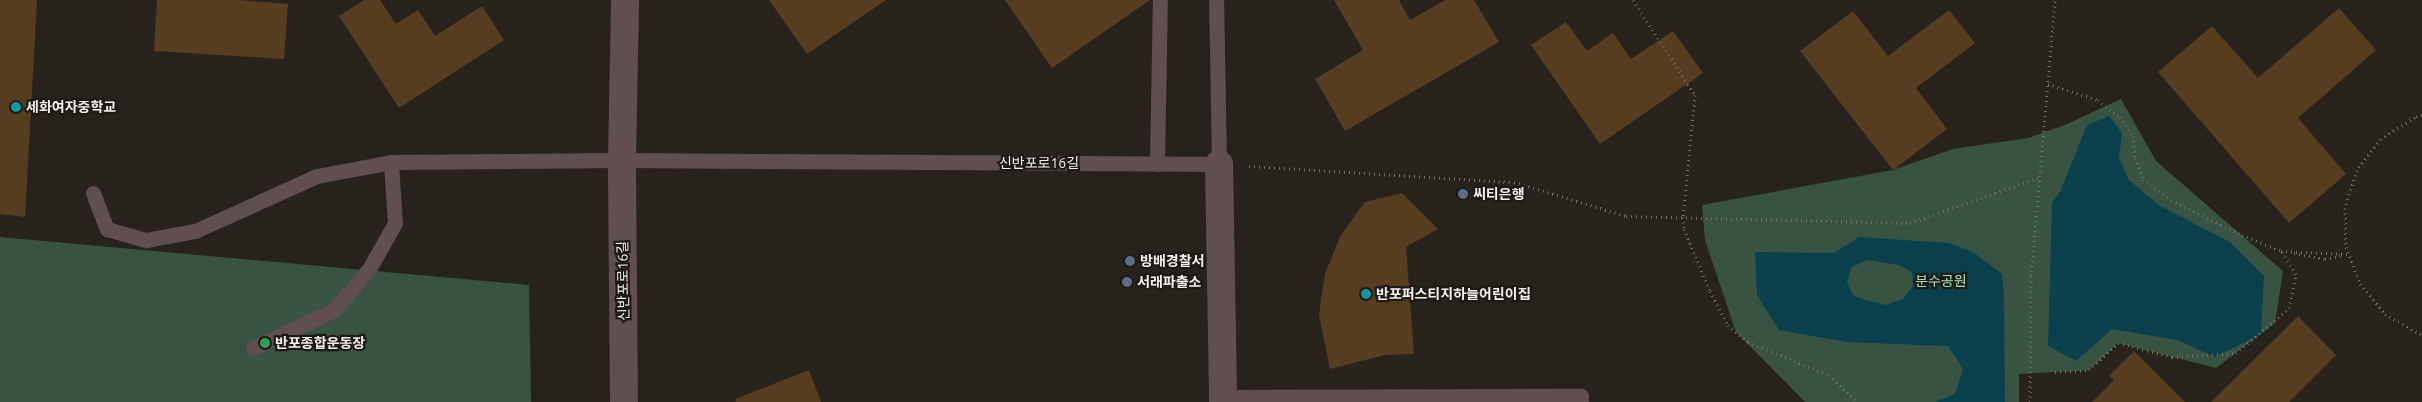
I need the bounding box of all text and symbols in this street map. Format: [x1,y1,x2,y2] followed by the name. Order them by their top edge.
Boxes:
[26,99,116,115] place label: 세화여자중학교
[10,101,22,113] marker: 세화여자중학교
[999,155,1079,171] street label: 신반포로16길
[1473,186,1525,202] place label: 씨티은행
[1457,188,1469,200] marker: 씨티은행
[614,241,632,321] street label: 신반포로16길
[1140,253,1204,269] place label: 방배경찰서
[1124,255,1136,267] marker: 방배경찰서
[1915,273,1967,289] park label: 분수공원
[1137,274,1201,290] place label: 서래파출소
[1121,276,1133,288] marker: 서래파출소
[1376,286,1531,302] place label: 반포퍼스티지하늘어린이집
[1360,288,1372,300] marker: 반포퍼스티지하늘어린이집
[275,335,365,351] place label: 반포종합운동장
[259,337,271,349] marker: 반포종합운동장

